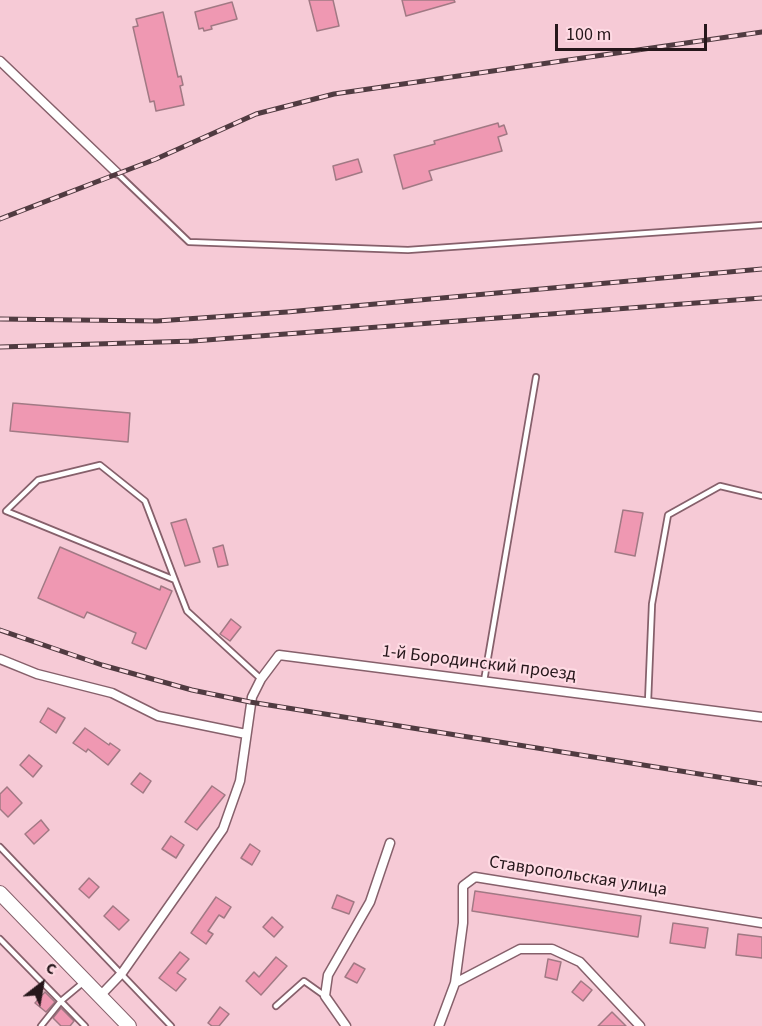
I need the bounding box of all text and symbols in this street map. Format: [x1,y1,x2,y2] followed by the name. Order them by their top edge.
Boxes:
[558,12,710,50] scale bar
[566,22,611,47] text: 100 m
[381,641,577,687] street label: 1-й Бородинский проезд
[488,852,668,902] street label: Ставропольская улица
[12,954,72,1014] north arrow
[42,957,61,980] text: С

